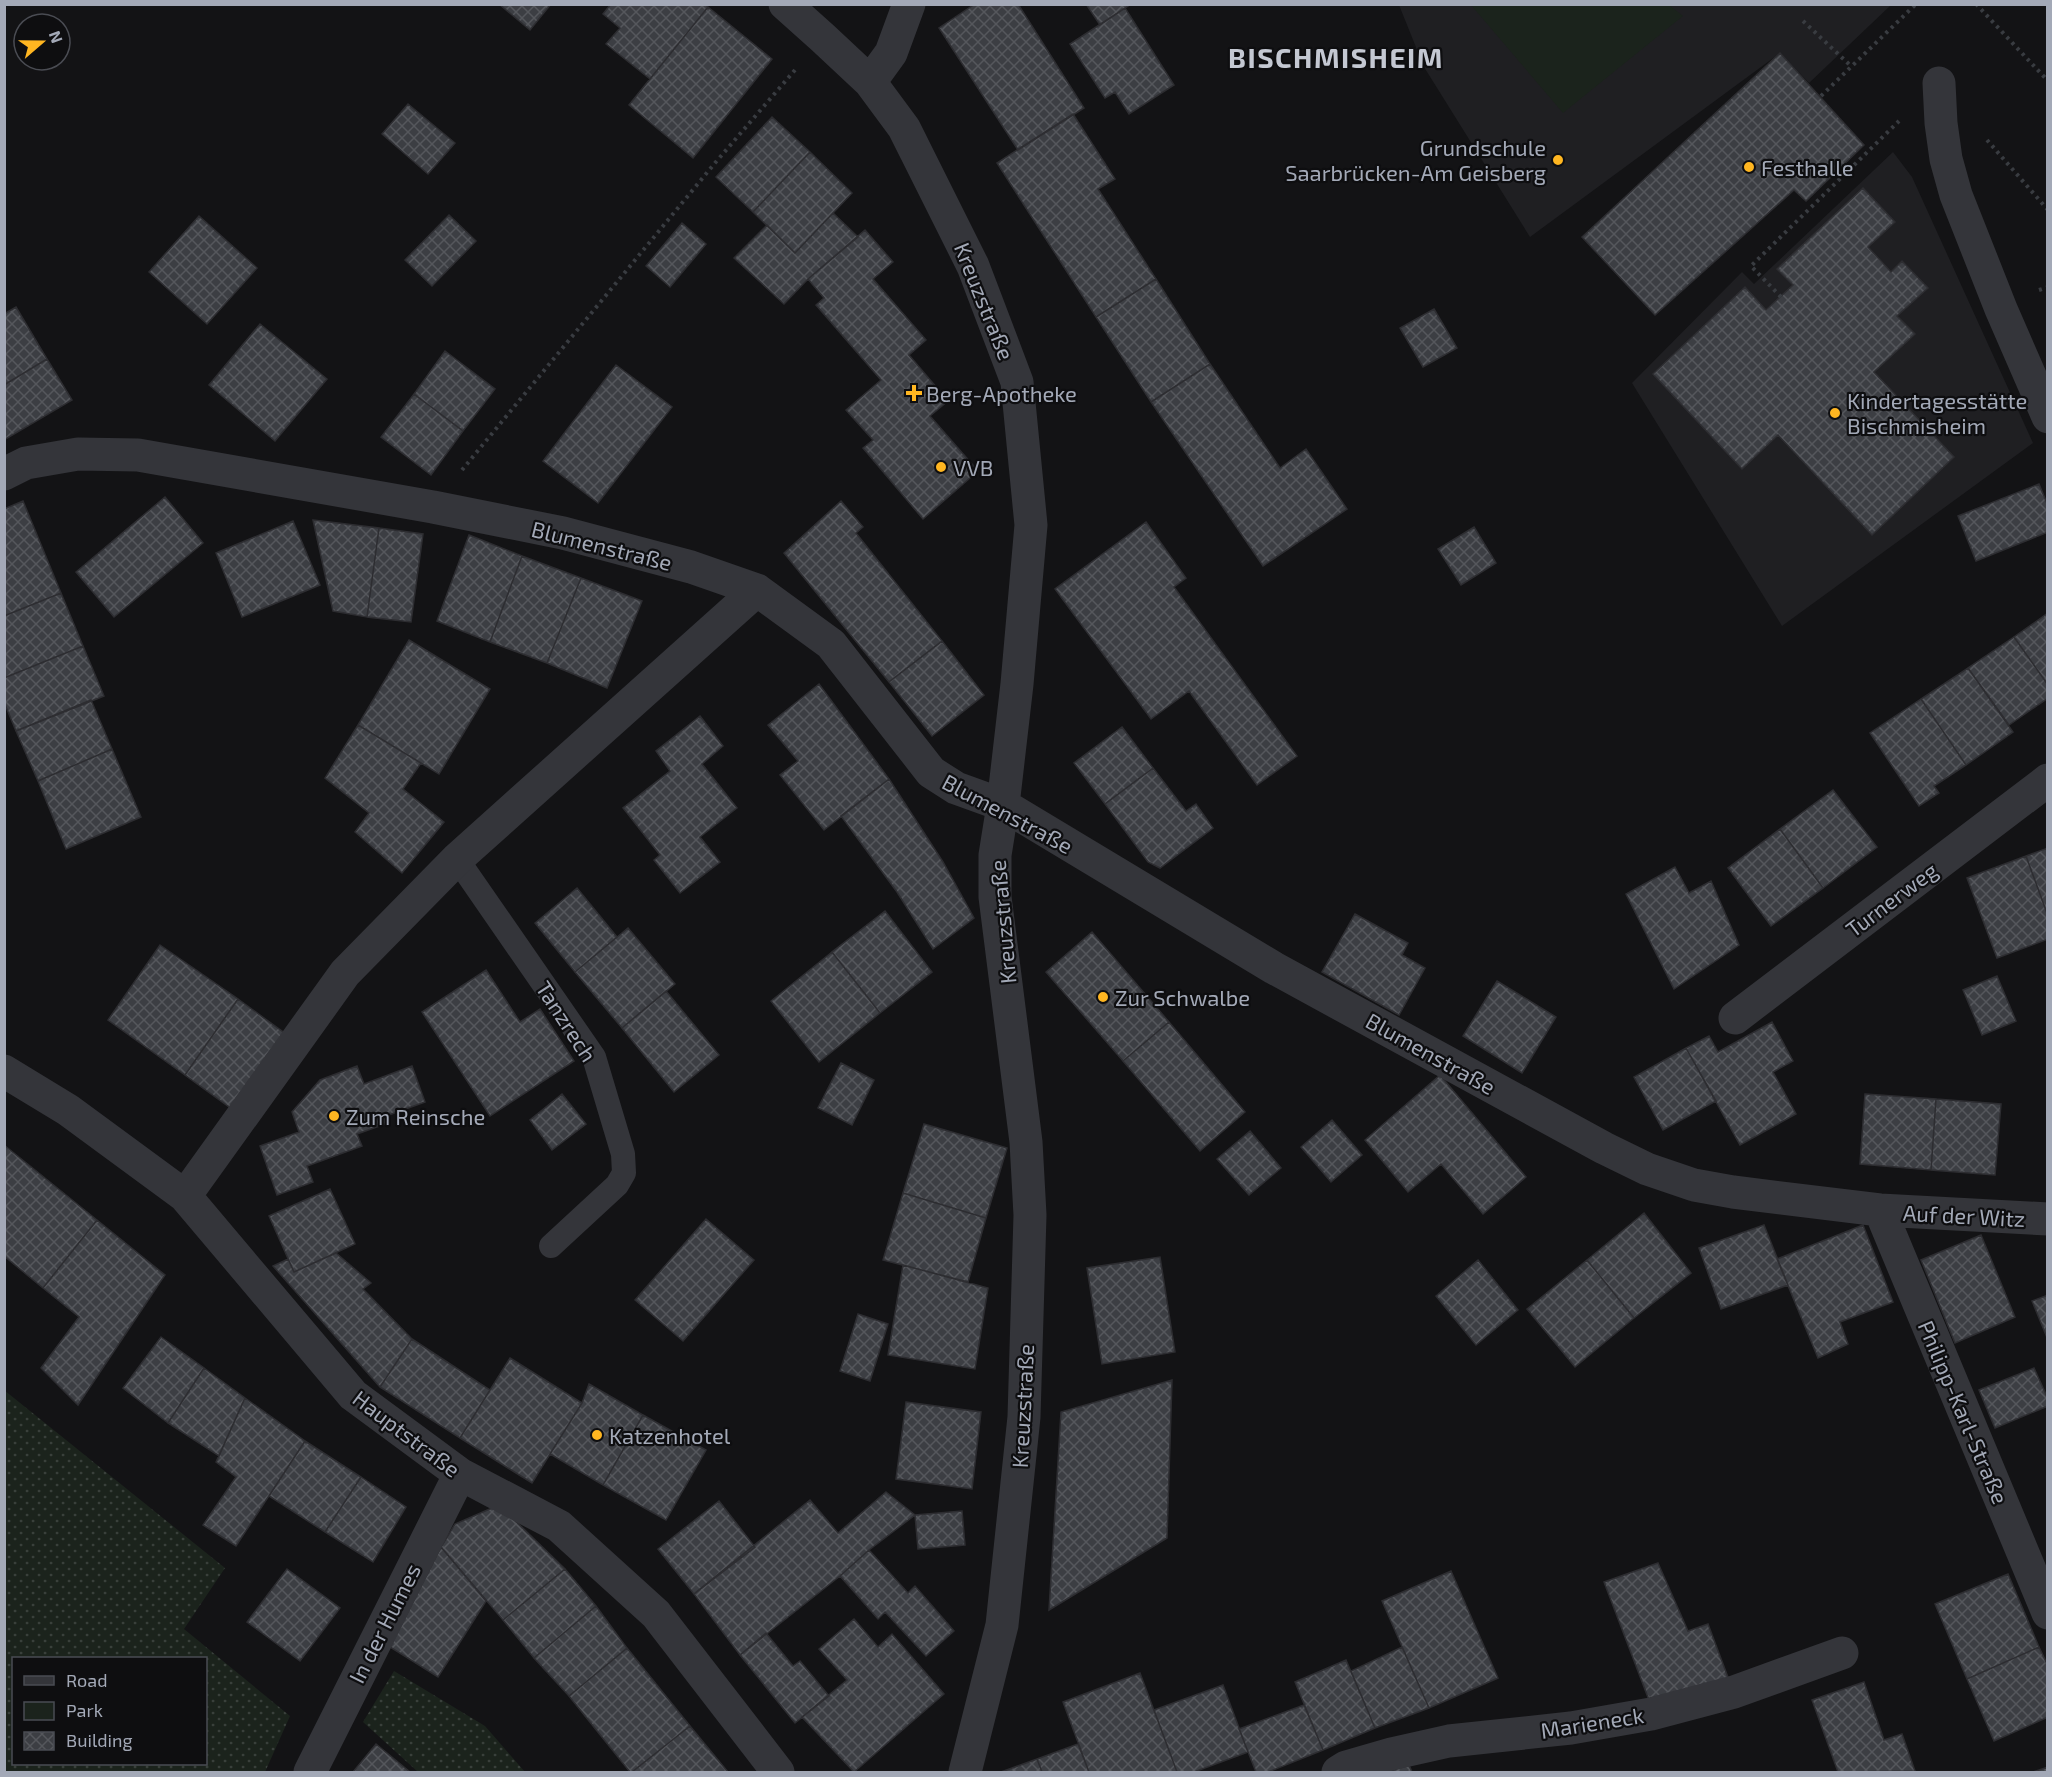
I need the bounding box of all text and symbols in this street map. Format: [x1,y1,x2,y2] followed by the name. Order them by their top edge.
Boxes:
[12,12,72,72] north arrow
[46,28,67,45] text: N
[1228,40,1444,74] district label: BISCHMISHEIM
[1285,134,1546,185] place label: Grundschule Saarbrücken-Am Geisberg
[1551,153,1565,167] marker: Grundschule Saarbrücken-Am Geisberg
[1761,154,1854,180] place label: Festhalle
[1742,160,1756,174] marker: Festhalle
[950,239,1020,363] street label: Kreuzstraße
[926,380,1077,406] place label: Berg-Apotheke
[907,386,921,400] marker: Berg-Apotheke
[1847,387,2027,438] place label: Kindertagesstätte Bischmisheim
[1828,406,1842,420] marker: Kindertagesstätte Bischmisheim
[953,454,993,480] place label: VVB
[934,460,948,474] marker: VVB
[529,515,675,575] street label: Blumenstraße
[938,768,1078,858] street label: Blumenstraße
[1840,856,1942,942] street label: Turnerweg
[984,859,1020,985] street label: Kreuzstraße
[531,976,603,1066] street label: Tanzrech
[1115,984,1250,1010] place label: Zur Schwalbe
[1096,990,1110,1004] marker: Zur Schwalbe
[1362,1007,1500,1099] street label: Blumenstraße
[346,1103,485,1129] place label: Zum Reinsche
[327,1109,341,1123] marker: Zum Reinsche
[1902,1199,2026,1231] street label: Auf der Witz
[1914,1317,2014,1507] street label: Philipp-Karl-Straße
[1006,1343,1038,1469] street label: Kreuzstraße
[348,1384,466,1482] street label: Hauptstraße
[609,1422,731,1448] place label: Katzenhotel
[590,1428,604,1442] marker: Katzenhotel
[343,1559,425,1687] street label: In der Humes
[12,1657,207,1765] legend
[66,1669,107,1691] text: Road
[66,1699,103,1721] text: Park
[1539,1701,1645,1743] street label: Marieneck
[66,1729,133,1751] text: Building

